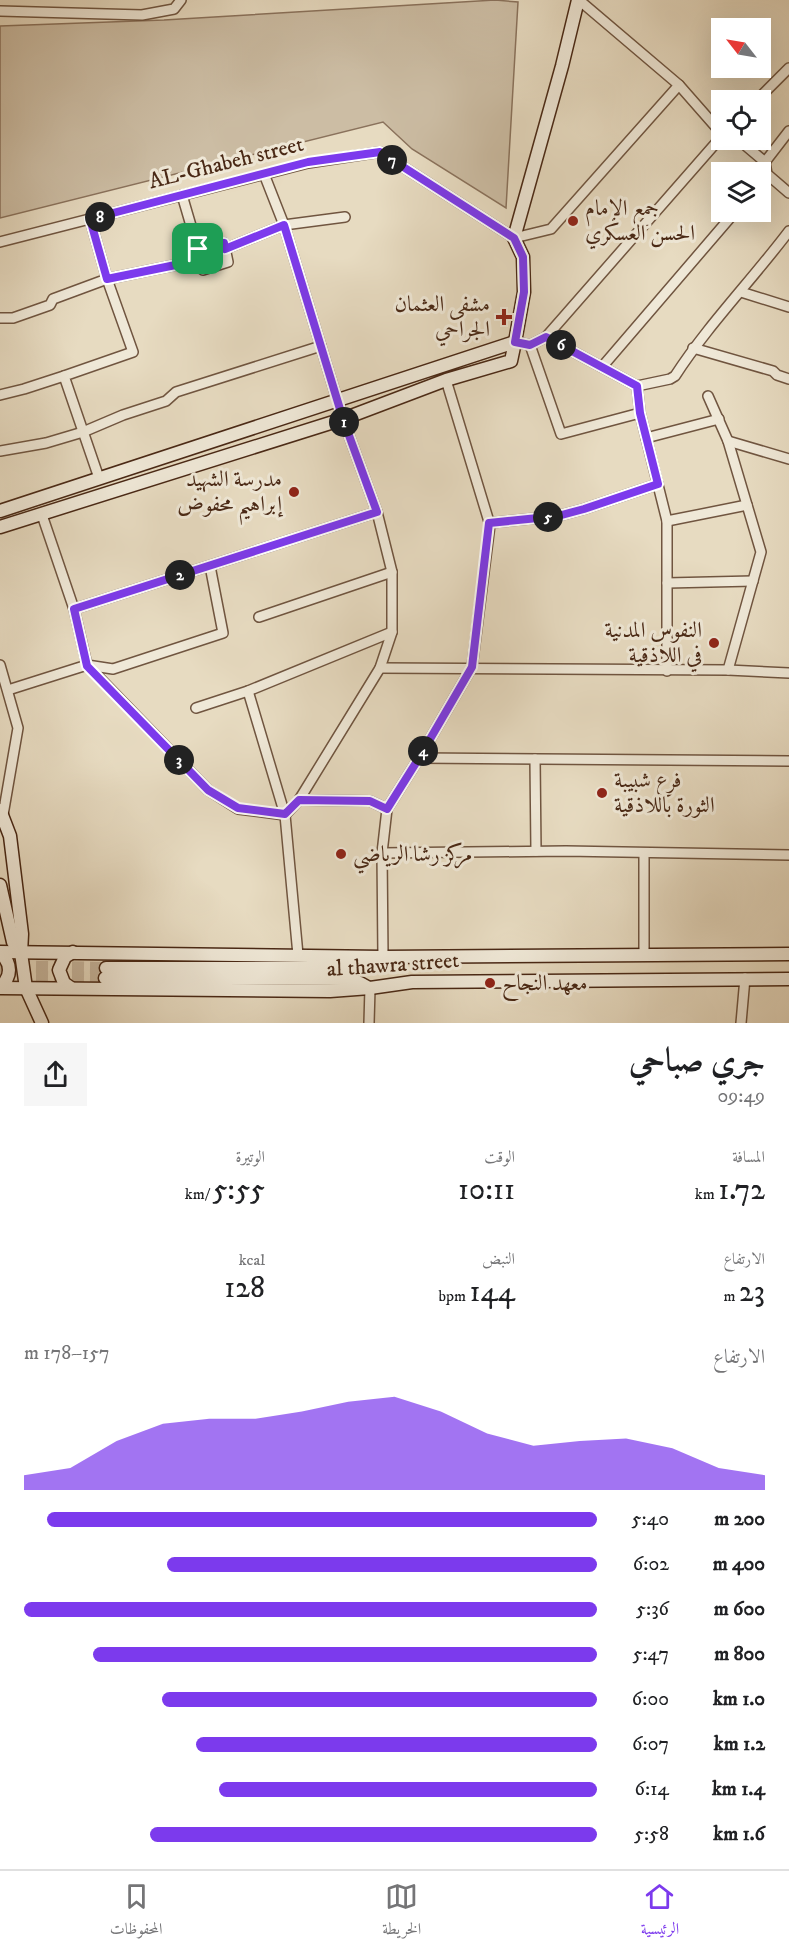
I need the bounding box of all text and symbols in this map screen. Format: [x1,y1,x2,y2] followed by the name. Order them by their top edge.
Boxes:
[711,18,771,78] north arrow
[711,18,771,222] map controls
[711,90,771,150] button: locate
[146,131,306,195] street label: AL-Ghabeh street
[377,145,407,175] pin: 7
[388,150,396,170] text: 7
[711,162,771,222] button: layers
[585,195,695,250] place label: جمع الإمام الحسن العسكري
[85,202,115,232] pin: 8
[96,207,104,227] text: 8
[566,214,580,228] marker: جمع الإمام الحسن العسكري
[172,223,223,274] pin
[181,232,214,265] icon: arrive
[395,291,490,347] place label: مشفى العثمان الجراحي
[495,308,513,326] marker: مشفى العثمان الجراحي
[546,330,576,360] pin: 6
[557,335,565,355] text: 6
[329,407,359,437] pin: 1
[341,412,347,432] text: 1
[177,466,283,525] place label: مدرسة الشهيد إبراهيم محفوض
[287,485,301,499] marker: مدرسة الشهيد إبراهيم محفوض
[533,502,563,532] pin: 5
[544,507,552,527] text: 5
[165,560,195,590] pin: 2
[176,565,184,585] text: 2
[605,617,702,673] place label: النفوس المدنية في اللاذقية
[707,636,721,650] marker: النفوس المدنية في اللاذقية
[408,736,438,766] pin: 4
[418,741,428,761] text: 4
[164,745,194,775] pin: 3
[176,750,182,770] text: 3
[614,767,715,819] place label: فرع شبيبة الثورة باللاذقية
[595,786,609,800] marker: فرع شبيبة الثورة باللاذقية
[353,841,472,874] place label: مركز رشا الرياضي
[334,847,348,861] marker: مركز رشا الرياضي
[326,947,460,983] street label: al thawra street
[502,970,588,1002] place label: معهد النجاح
[483,976,497,990] marker: معهد النجاح
[629,1041,765,1082] text: جري صباحي
[24,1043,87,1106] button: share
[718,1084,765,1109] text: 09:49
[235,1147,265,1167] text: الوتيرة
[484,1147,515,1167] text: الوقت
[732,1147,765,1167] text: المسافة
[212,1172,265,1209] text: 5:55
[458,1172,515,1209] text: 10:11
[718,1172,765,1209] text: 1.72
[185,1184,212,1204] text: /km
[695,1184,718,1204] text: km
[482,1249,515,1269] text: النبض
[723,1249,765,1269] text: الارتفاع
[239,1250,265,1270] text: kcal
[224,1270,265,1307] text: 128
[469,1274,515,1311] text: 144
[739,1274,765,1311] text: 23
[438,1286,469,1306] text: bpm
[724,1286,739,1306] text: m
[24,1341,109,1366] text: 157–178 m
[713,1345,765,1370] text: الارتفاع
[632,1507,669,1532] text: 5:40
[714,1507,765,1532] text: 200 m
[633,1552,669,1577] text: 6:02
[713,1552,765,1577] text: 400 m
[636,1597,669,1622] text: 5:36
[714,1597,765,1622] text: 600 m
[632,1642,669,1667] text: 5:47
[714,1642,765,1667] text: 800 m
[632,1687,669,1712] text: 6:00
[713,1687,765,1712] text: 1.0 km
[632,1732,669,1757] text: 6:07
[714,1732,765,1757] text: 1.2 km
[635,1777,669,1802] text: 6:14
[712,1777,765,1802] text: 1.4 km
[634,1822,669,1847] text: 5:58
[713,1822,765,1847] text: 1.6 km
[110,1880,163,1944] tab: المحفوظات
[382,1880,421,1944] tab: الخريطة
[641,1880,679,1944] tab: الرئيسية

